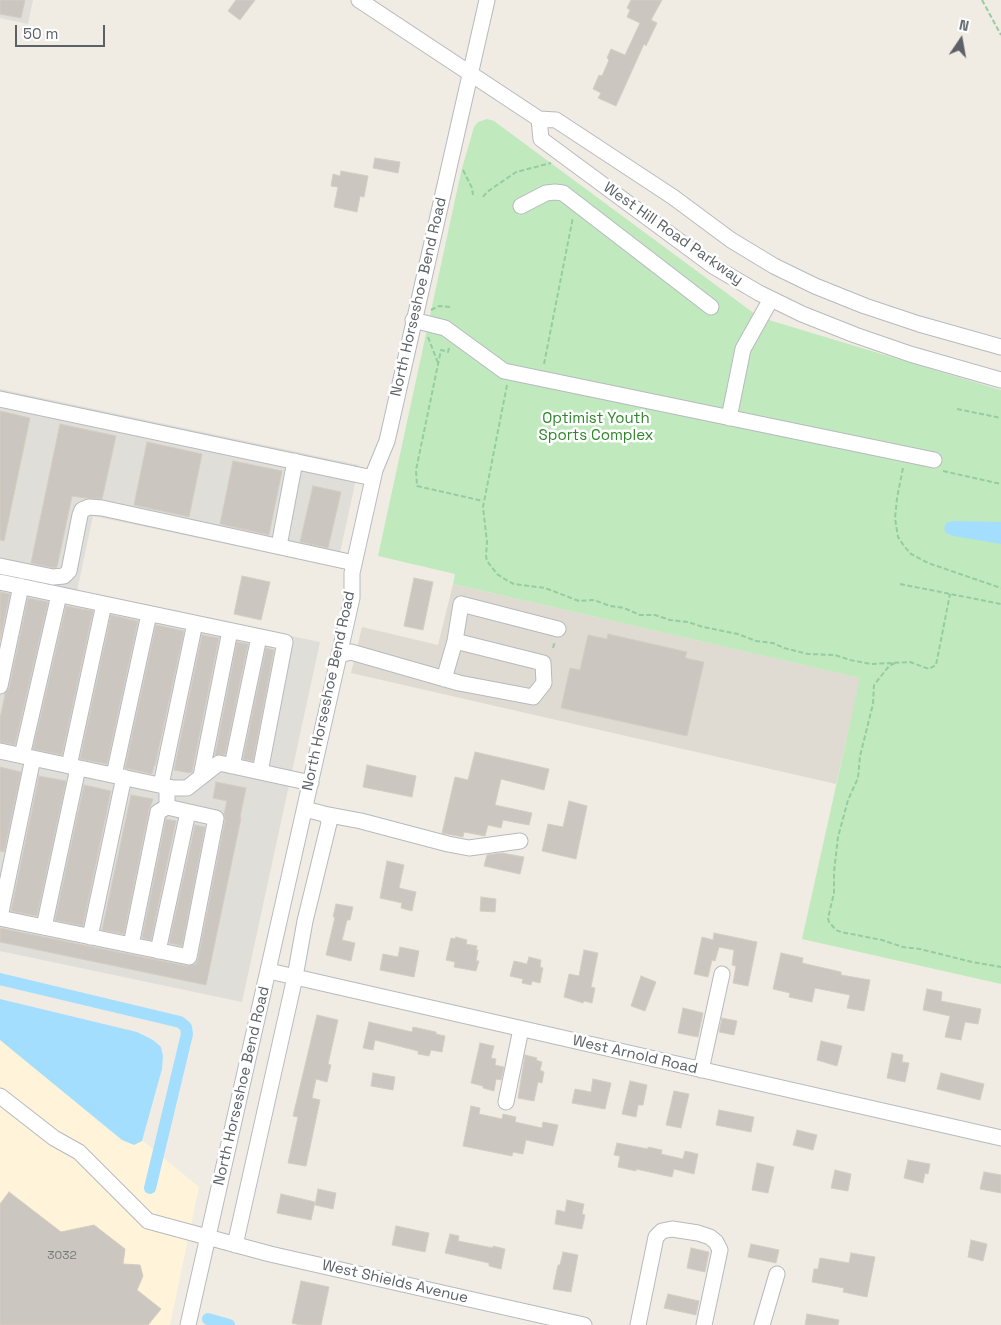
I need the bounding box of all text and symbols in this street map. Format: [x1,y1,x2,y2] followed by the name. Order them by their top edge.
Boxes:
[18,15,108,47] scale bar
[936,15,986,65] north arrow
[958,16,971,35] text: N
[23,24,58,43] text: 50 m
[600,179,746,289] street label: West Hill Road Parkway
[387,196,451,398] street label: North Horseshoe Bend Road
[539,410,653,445] park label: Optimist Youth Sports Complex
[299,590,359,792] street label: North Horseshoe Bend Road
[210,985,274,1187] street label: North Horseshoe Bend Road
[571,1032,699,1078] street label: West Arnold Road
[47,1249,77,1263] house number: 3032
[320,1256,470,1308] street label: West Shields Avenue

